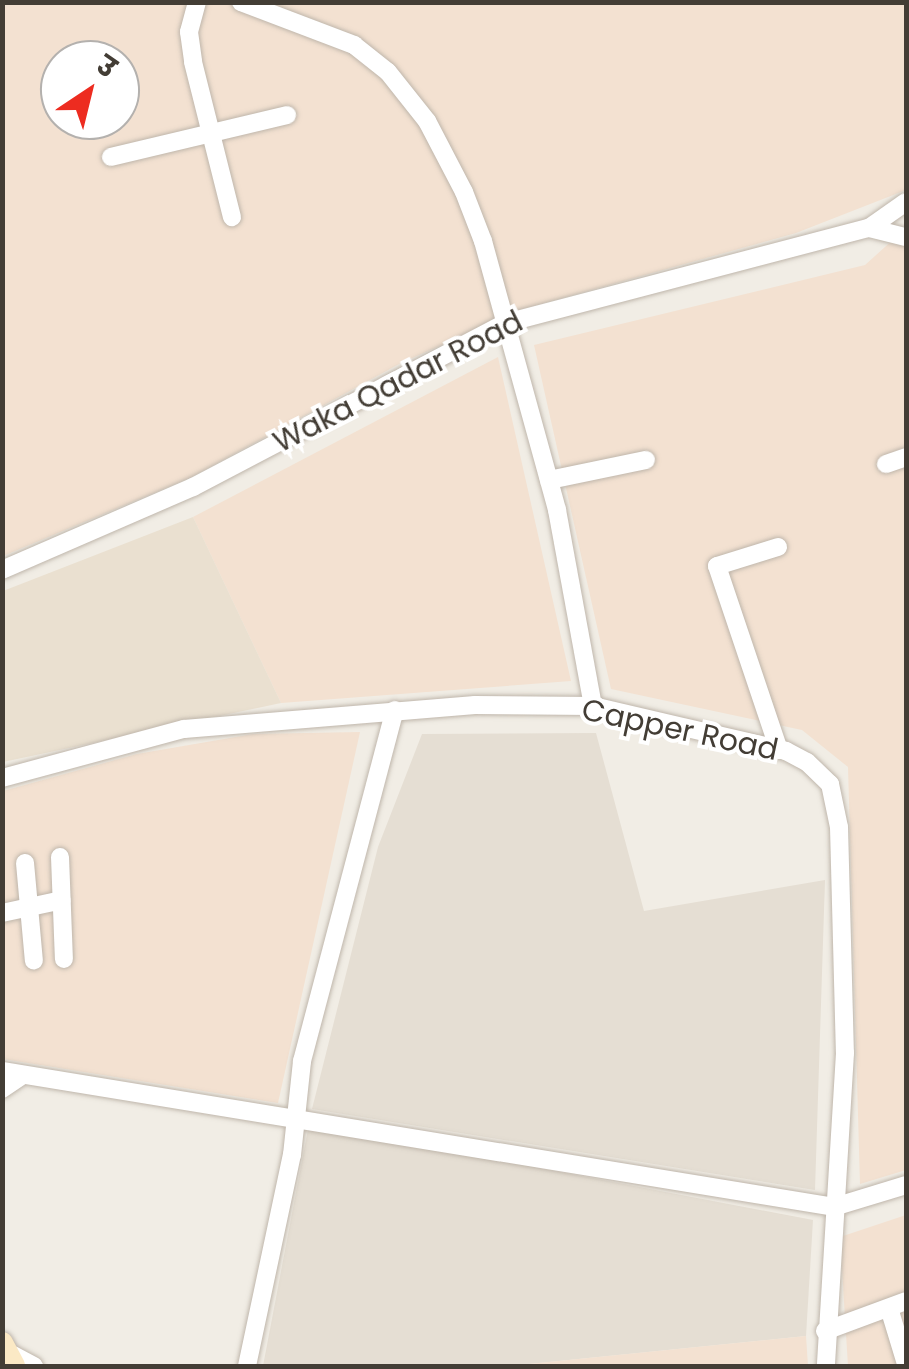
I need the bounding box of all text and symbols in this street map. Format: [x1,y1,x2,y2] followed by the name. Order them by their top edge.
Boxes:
[40,40,140,140] north arrow
[89,46,124,87] text: उ
[267,304,529,460] street label: Waka Qadar Road
[579,692,781,768] street label: Capper Road

